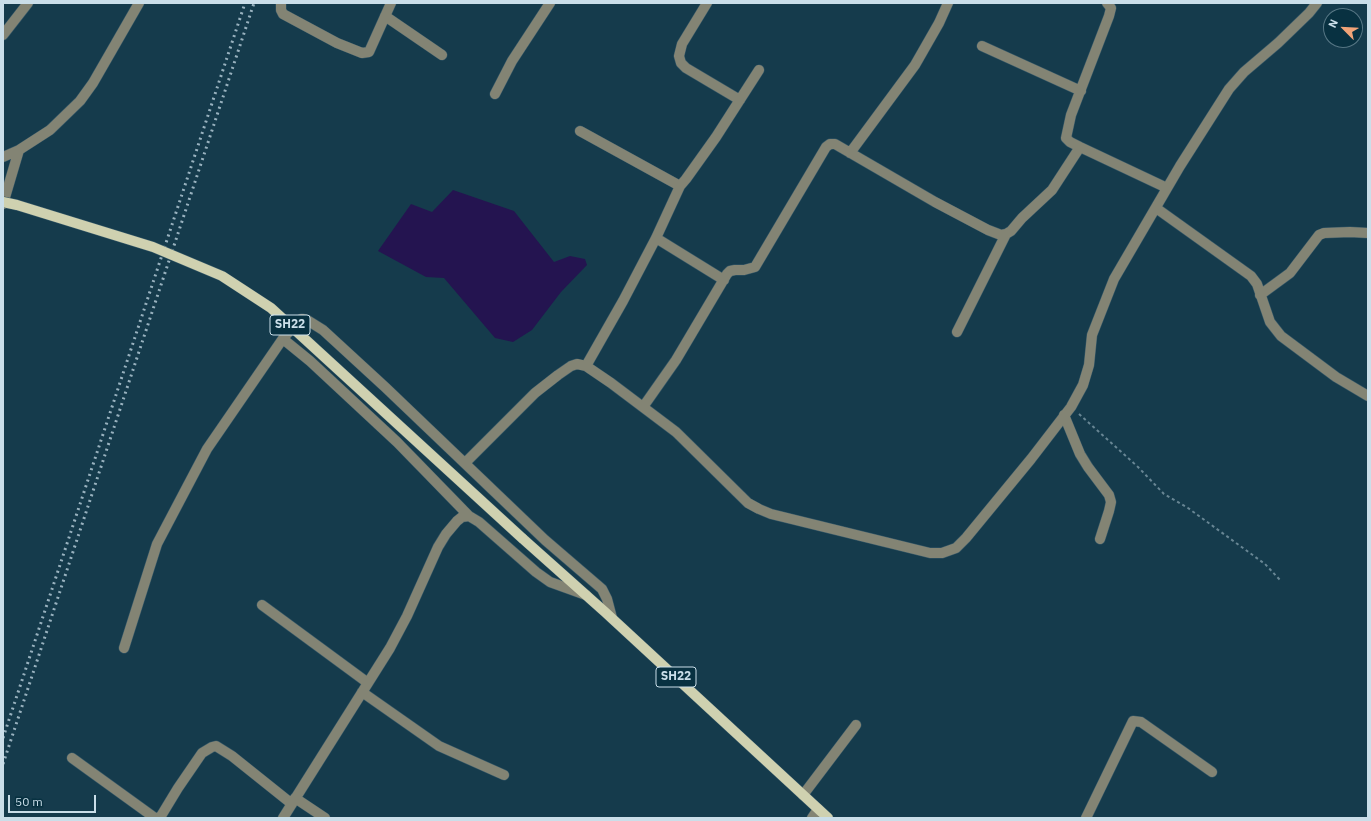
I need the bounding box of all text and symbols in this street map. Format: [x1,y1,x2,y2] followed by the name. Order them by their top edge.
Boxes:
[1323,8,1363,48] north arrow
[1325,17,1341,30] text: N
[270,315,310,335] road number: SH22
[656,667,696,687] road number: SH22
[10,787,98,813] scale bar
[15,794,43,809] text: 50 m

